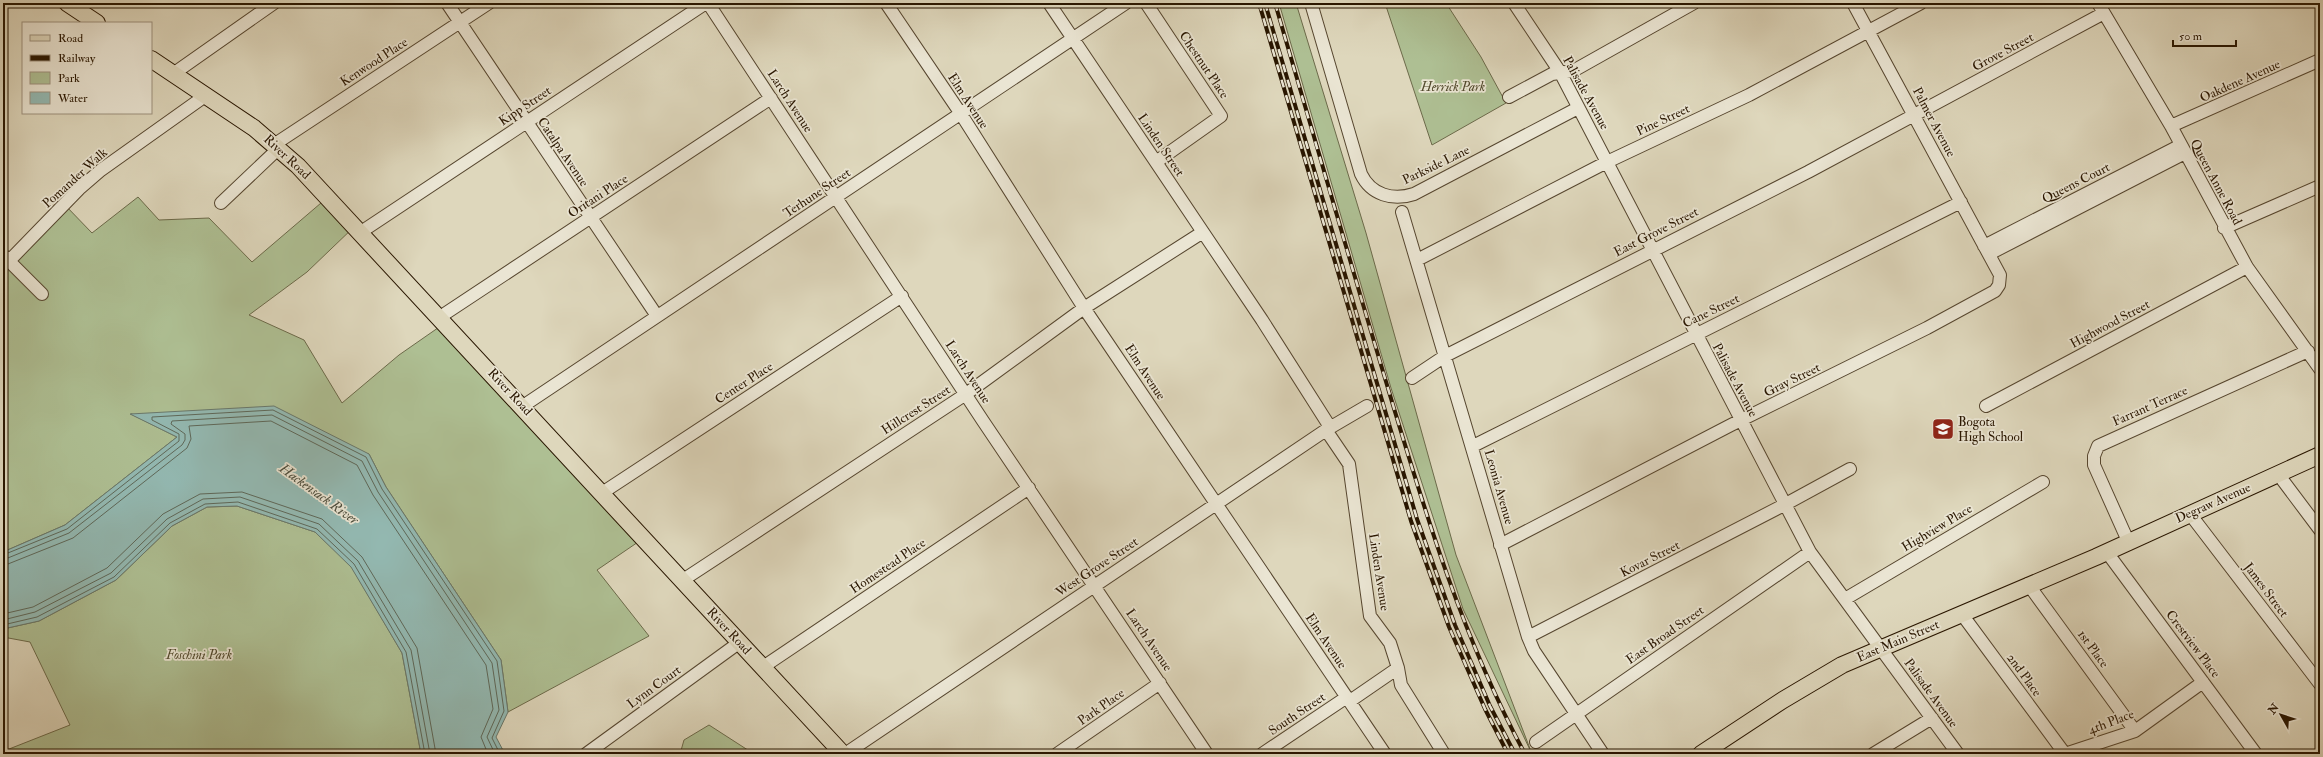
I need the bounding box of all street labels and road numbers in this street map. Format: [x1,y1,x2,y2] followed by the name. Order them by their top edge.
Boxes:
[1176,28,1233,102] street label: Chestnut Place
[1970,29,2036,75] street label: Grove Street
[337,34,411,90] street label: Kenwood Place
[1559,54,1613,133] street label: Palisade Avenue
[2197,56,2283,106] street label: Oakdene Avenue
[764,66,817,136] street label: Larch Avenue
[944,70,992,132] street label: Elm Avenue
[496,83,555,130] street label: Kipp Street
[1909,84,1959,160] street label: Palmer Avenue
[1634,101,1692,139] street label: Pine Street
[1134,111,1188,179] street label: Linden Street
[533,114,592,191] street label: Catalpa Avenue
[260,131,314,183] street label: River Road
[2187,136,2246,228] street label: Queen Anne Road
[1400,142,1473,188] street label: Parkside Lane
[39,144,111,211] street label: Pomander Walk
[2039,159,2113,207] street label: Queens Court
[780,165,854,221] street label: Terhune Street
[565,170,631,221] street label: Oritani Place
[1611,204,1701,260] street label: East Grove Street
[1680,290,1742,332] street label: Cane Street
[2067,296,2153,352] street label: Highwood Street
[942,337,995,407] street label: Larch Avenue
[1709,340,1761,420] street label: Palisade Avenue
[1121,341,1169,403] street label: Elm Avenue
[712,358,776,408] street label: Center Place
[1761,359,1823,401] street label: Gray Street
[484,365,536,419] street label: River Road
[879,382,953,438] street label: Hillcrest Street
[2110,382,2191,430] street label: Farrant Terrace
[1481,448,1517,527] street label: Leonia Avenue
[2173,479,2254,527] street label: Degraw Avenue
[1899,500,1976,555] street label: Highview Place
[1365,532,1393,613] street label: Linden Avenue
[1052,534,1141,601] street label: West Grove Street
[847,535,929,597] street label: Homestead Place
[1617,537,1683,581] street label: Kovar Street
[2240,559,2292,621] street label: James Street
[1623,602,1707,668] street label: East Broad Street
[703,604,755,658] street label: River Road
[1122,606,1176,675] street label: Larch Avenue
[2162,607,2224,681] street label: Crestview Place
[1302,610,1351,672] street label: Elm Avenue
[1854,616,1942,666] street label: East Main Street
[2074,627,2112,672] street label: 1st Place
[2003,650,2045,700] street label: 2nd Place
[1901,655,1962,731] street label: Palisade Avenue
[624,662,685,713] street label: Lynn Court
[1075,685,1128,729] street label: Park Place
[1265,689,1329,739] street label: South Street
[2086,706,2137,738] street label: 4th Place

